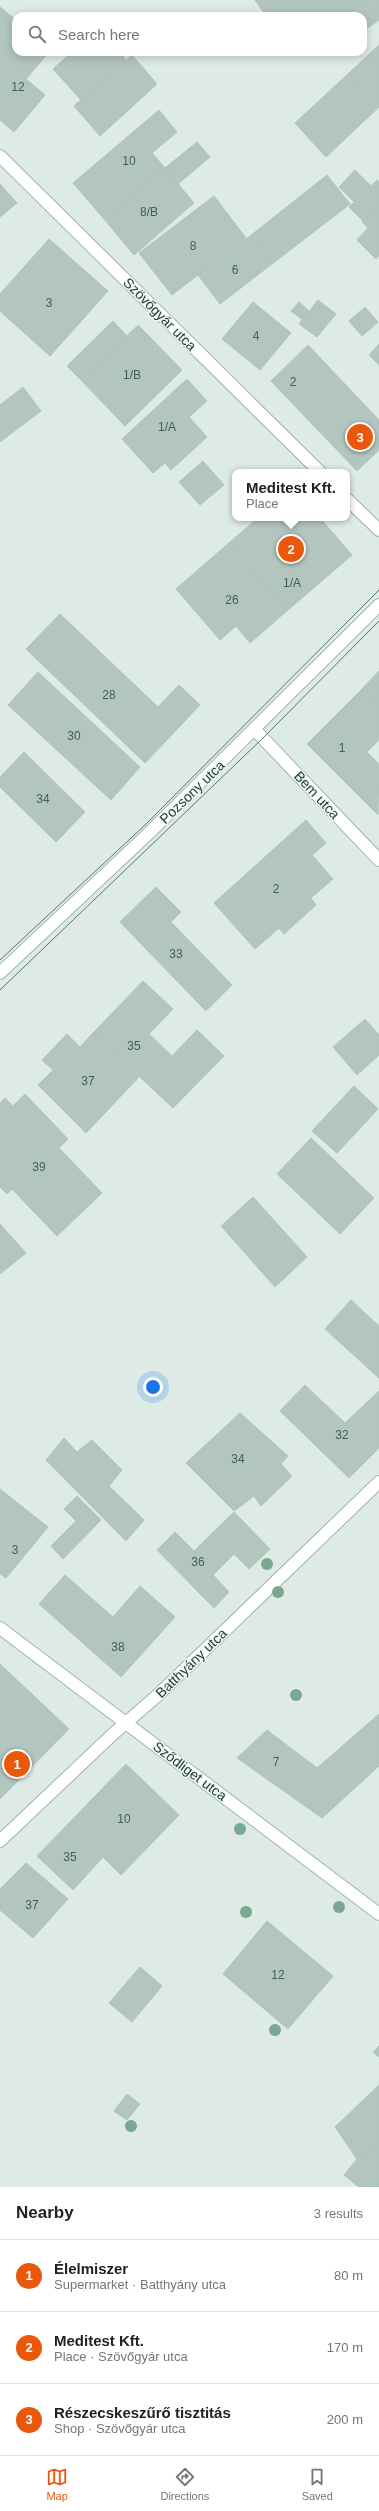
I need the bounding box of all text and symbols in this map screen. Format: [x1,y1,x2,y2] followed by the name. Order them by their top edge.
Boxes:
[12,12,367,56] search box
[26,23,48,45] icon: search
[58,26,140,43] text: Search here
[11,80,25,94] house number: 12
[122,154,136,168] house number: 10
[140,205,158,219] house number: 8/B
[190,239,197,253] house number: 8
[232,263,239,277] house number: 6
[120,274,200,354] street label: Szövőgyár utca
[46,296,53,310] house number: 3
[253,329,260,343] house number: 4
[123,368,141,382] house number: 1/B
[290,375,297,389] house number: 2
[158,420,176,434] house number: 1/A
[347,422,373,452] pin: 3
[232,469,350,521] popup
[246,479,336,496] text: Meditest Kft.
[246,496,279,511] text: Place
[278,534,304,564] pin: 2
[283,576,301,590] house number: 1/A
[225,593,239,607] house number: 26
[102,688,116,702] house number: 28
[67,729,81,743] house number: 30
[339,741,346,755] house number: 1
[156,757,228,827] street label: Pozsony utca
[291,768,343,822] street label: Bem utca
[36,792,50,806] house number: 34
[273,882,280,896] house number: 2
[169,947,183,961] house number: 33
[127,1039,141,1053] house number: 35
[81,1074,95,1088] house number: 37
[32,1160,46,1174] house number: 39
[143,1377,163,1397] your location
[335,1428,349,1442] house number: 32
[231,1452,245,1466] house number: 34
[12,1543,19,1557] house number: 3
[191,1555,205,1569] house number: 36
[152,1625,230,1701] street label: Batthyány utca
[111,1640,125,1654] house number: 38
[150,1738,230,1804] street label: Sződliget utca
[4,1749,30,1779] pin: 1
[273,1755,280,1769] house number: 7
[117,1812,131,1826] house number: 10
[63,1850,77,1864] house number: 35
[25,1898,39,1912] house number: 37
[271,1968,285,1982] house number: 12
[16,2203,74,2222] text: Nearby
[314,2206,363,2221] text: 3 results
[54,2260,128,2277] text: Élelmiszer
[25,2268,33,2283] text: 1
[334,2268,363,2283] text: 80 m
[54,2277,226,2292] text: Supermarket · Batthyány utca
[54,2332,144,2349] text: Meditest Kft.
[25,2340,33,2355] text: 2
[327,2340,363,2355] text: 170 m
[54,2349,188,2364] text: Place · Szövőgyár utca
[54,2404,231,2421] text: Részecskeszűrő tisztitás
[25,2412,33,2427] text: 3
[327,2412,363,2427] text: 200 m
[54,2421,186,2436] text: Shop · Szövőgyár utca
[46,2466,68,2502] tab: Map
[160,2466,209,2502] tab: Directions
[302,2466,333,2502] tab: Saved

